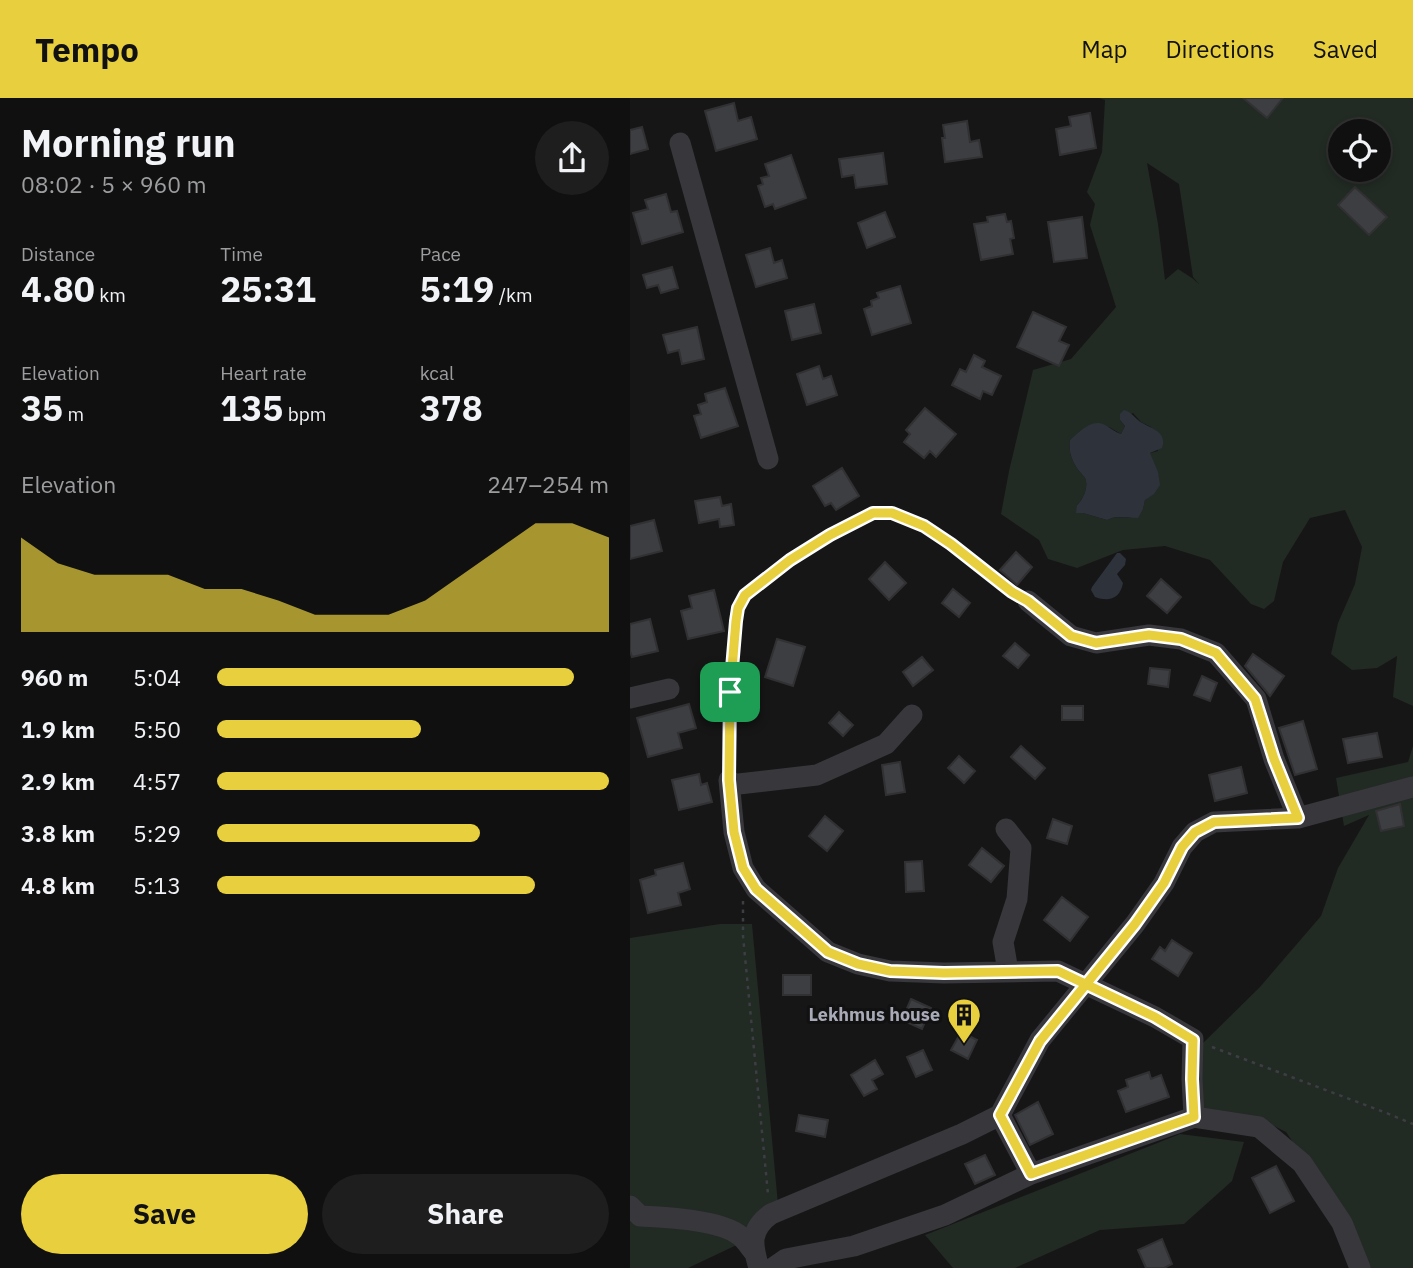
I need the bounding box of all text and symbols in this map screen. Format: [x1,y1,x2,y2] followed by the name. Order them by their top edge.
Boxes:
[35,28,139,71] text: Tempo
[1081,33,1127,65] text: Map
[1165,33,1275,65] text: Directions
[1313,33,1378,65] text: Saved
[21,118,236,167] text: Morning run
[1328,119,1391,182] map controls
[1328,119,1391,182] button: locate
[535,121,609,195] button: share
[21,169,207,199] text: 08:02 · 5 × 960 m
[21,242,95,266] text: Distance
[220,242,263,266] text: Time
[420,242,461,266] text: Pace
[21,266,95,312] text: 4.80
[220,266,316,312] text: 25:31
[420,266,494,312] text: 5:19
[95,283,126,307] text: km
[494,283,533,307] text: /km
[21,361,100,385] text: Elevation
[220,361,307,385] text: Heart rate
[420,361,454,385] text: kcal
[21,385,63,431] text: 35
[220,385,283,431] text: 135
[420,385,483,431] text: 378
[63,402,84,426] text: m
[283,402,326,426] text: bpm
[21,469,116,499] text: Elevation
[487,469,609,499] text: 247–254 m
[21,662,88,692] text: 960 m
[133,662,181,692] text: 5:04
[700,662,760,722] pin
[711,673,749,711] icon: arrive
[21,714,95,744] text: 1.9 km
[133,714,181,744] text: 5:50
[21,766,95,796] text: 2.9 km
[133,766,181,796] text: 4:57
[21,818,95,848] text: 3.8 km
[133,818,181,848] text: 5:29
[21,870,95,900] text: 4.8 km
[133,870,181,900] text: 5:13
[945,996,983,1045] building icon: Lekhmus house
[808,1003,940,1026] place label: Lekhmus house
[21,1174,308,1254] button: Save
[322,1174,609,1254] button: Share

